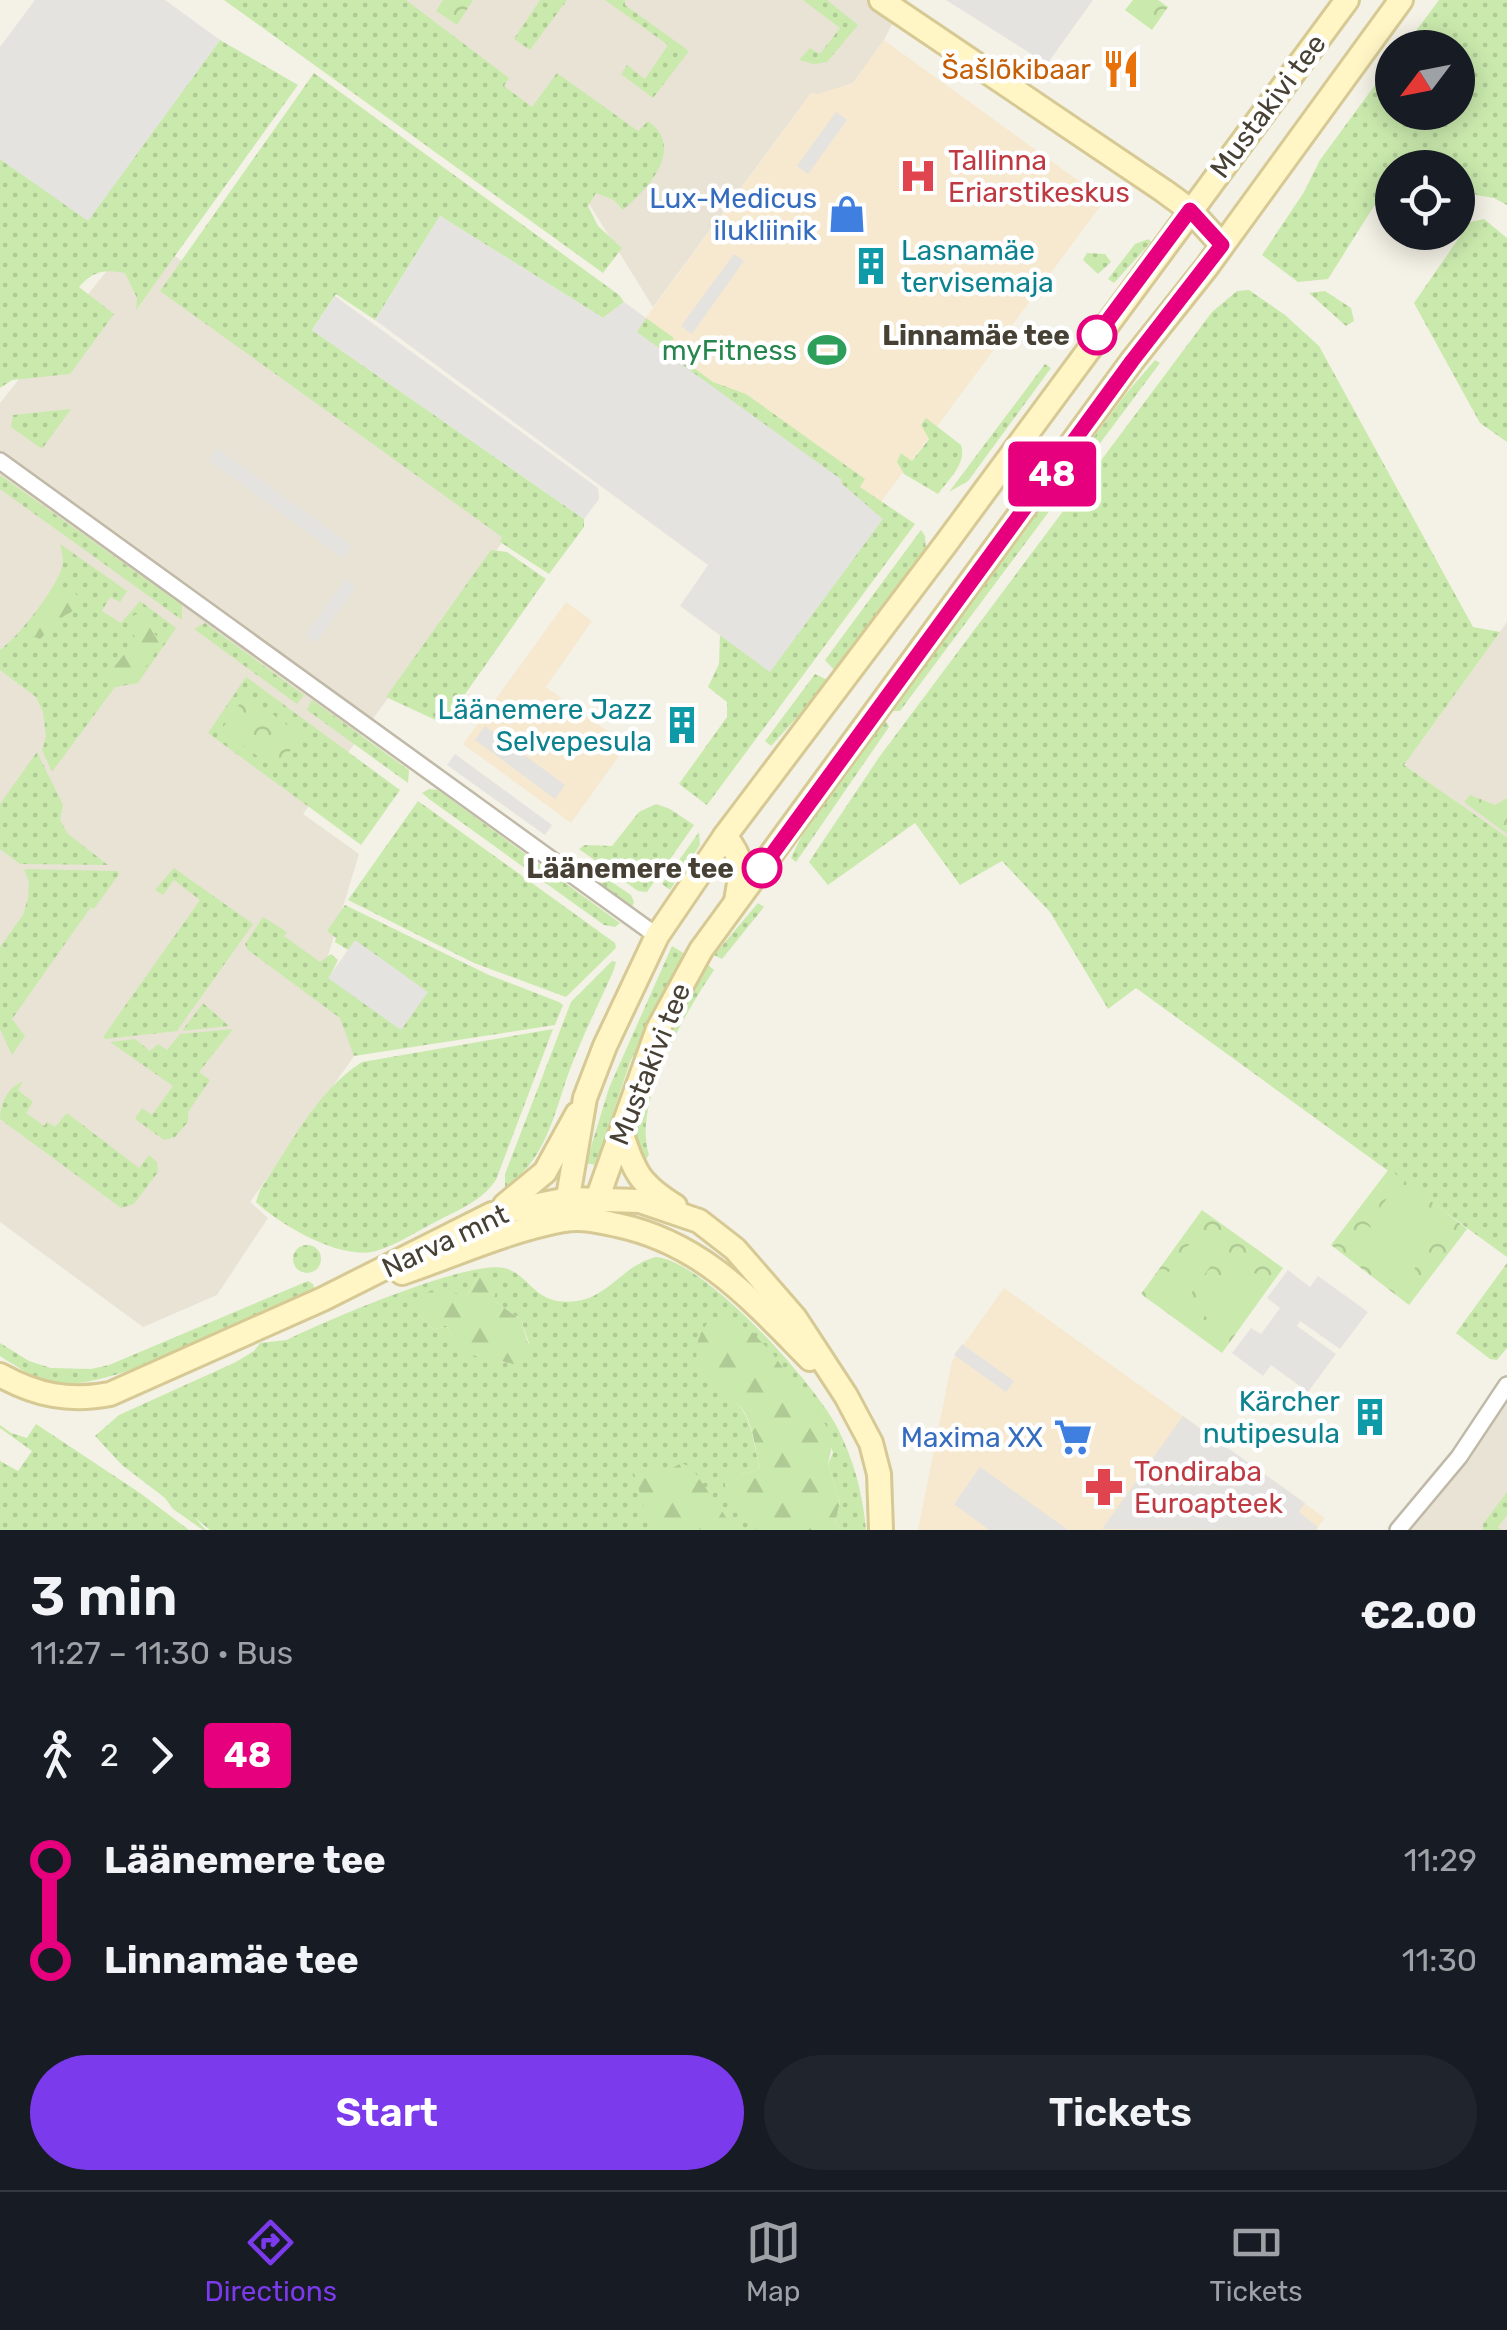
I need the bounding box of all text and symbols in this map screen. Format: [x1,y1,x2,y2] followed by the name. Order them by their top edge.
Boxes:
[1203,27,1333,185] street label: Mustakivi tee
[1375,30,1475,130] north arrow
[1375,30,1475,250] map controls
[1100,48,1142,90] restaurant icon: Šašlõkibaar
[942,53,1091,86] place label: Šašlõkibaar
[948,144,1130,209] place label: Tallinna Eriarstikeskus
[1375,150,1475,250] button: locate
[897,155,939,197] hospital icon: Tallinna Eriarstikeskus
[649,182,818,247] place label: Lux-Medicus ilukliinik
[826,193,868,235] shop icon: Lux-Medicus ilukliinik
[901,234,1054,299] place label: Lasnamäe tervisemaja
[850,245,892,287] building icon: Lasnamäe tervisemaja
[1078,316,1116,354] marker: Linnamäe tee
[882,319,1070,352] place label: Linnamäe tee
[806,329,848,371] sports icon: myFitness
[662,334,797,367] place label: myFitness
[1007,442,1097,506] line badge: 48
[1028,453,1076,495] text: 48
[438,693,652,758] place label: Läänemere Jazz Selvepesula
[661,704,703,746] building icon: Läänemere Jazz Selvepesula
[743,849,781,887] marker: Läänemere tee
[526,852,734,885] place label: Läänemere tee
[603,978,697,1150] street label: Mustakivi tee
[377,1197,513,1285] street label: Narva mnt
[1203,1385,1340,1450] place label: Kärcher nutipesula
[1349,1396,1391,1438] building icon: Kärcher nutipesula
[1052,1416,1094,1458] supermarket icon: Maxima XX
[901,1421,1043,1454] place label: Maxima XX
[1134,1455,1283,1520] place label: Tondiraba Euroapteek
[1083,1466,1125,1508] pharmacy icon: Tondiraba Euroapteek
[30,1564,177,1629] text: 3 min
[1360,1592,1477,1638] text: €2.00
[30,1634,293,1672] text: 11:27 – 11:30 · Bus
[30,1728,85,1783] icon: walk
[134,1728,189,1783] icon: forward
[224,1734,271,1776] text: 48
[100,1736,119,1774] text: 2
[104,1837,386,1883] text: Läänemere tee
[1404,1841,1477,1879] text: 11:29
[104,1937,359,1983] text: Linnamäe tee
[1402,1941,1477,1979] text: 11:30
[30,2055,744,2170] button: Start
[764,2055,1477,2170] button: Tickets
[204,2215,337,2308] tab: Directions
[746,2215,801,2308] tab: Map
[1210,2215,1303,2308] tab: Tickets

